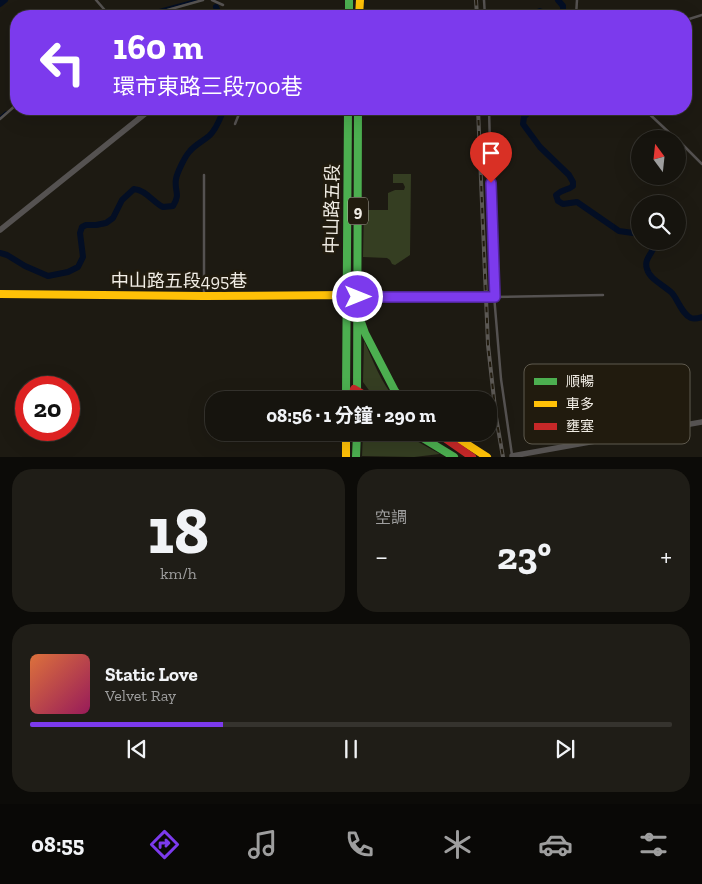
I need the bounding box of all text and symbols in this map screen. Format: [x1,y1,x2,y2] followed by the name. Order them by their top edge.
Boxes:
[113,26,203,68] text: 160 m
[30,30,95,95] icon: left
[113,73,303,100] text: 環市東路三段700巷
[631,130,686,185] north arrow
[631,130,686,250] map controls
[470,132,512,183] pin
[477,139,505,167] icon: arrive
[320,164,344,254] street label: 中山路五段
[631,195,686,250] button: search
[348,198,368,225] road number: 9
[111,270,247,292] street label: 中山路五段495巷
[331,270,383,322] position arrow
[524,364,690,444] legend
[566,373,594,390] text: 順暢
[15,376,80,441] speed limit sign: 20
[566,396,594,413] text: 車多
[266,404,436,427] text: 08:56 · 1 分鐘 · 290 m
[566,418,594,435] text: 壅塞
[148,492,209,570] text: 18
[375,508,407,527] text: 空調
[497,533,551,579] text: 23°
[375,540,388,573] text: −
[660,540,672,573] text: +
[160,564,197,583] text: km/h
[105,663,198,686] text: Static Love
[105,686,176,705] text: Velvet Ray
[123,735,151,763] icon: previous
[337,735,365,763] icon: pause
[551,735,579,763] icon: next
[147,827,182,862] icon: directions
[245,827,280,862] icon: music
[342,827,377,862] icon: phone
[440,827,475,862] icon: climate
[538,827,573,862] icon: car
[636,827,671,862] icon: filters
[31,831,84,858] text: 08:55

